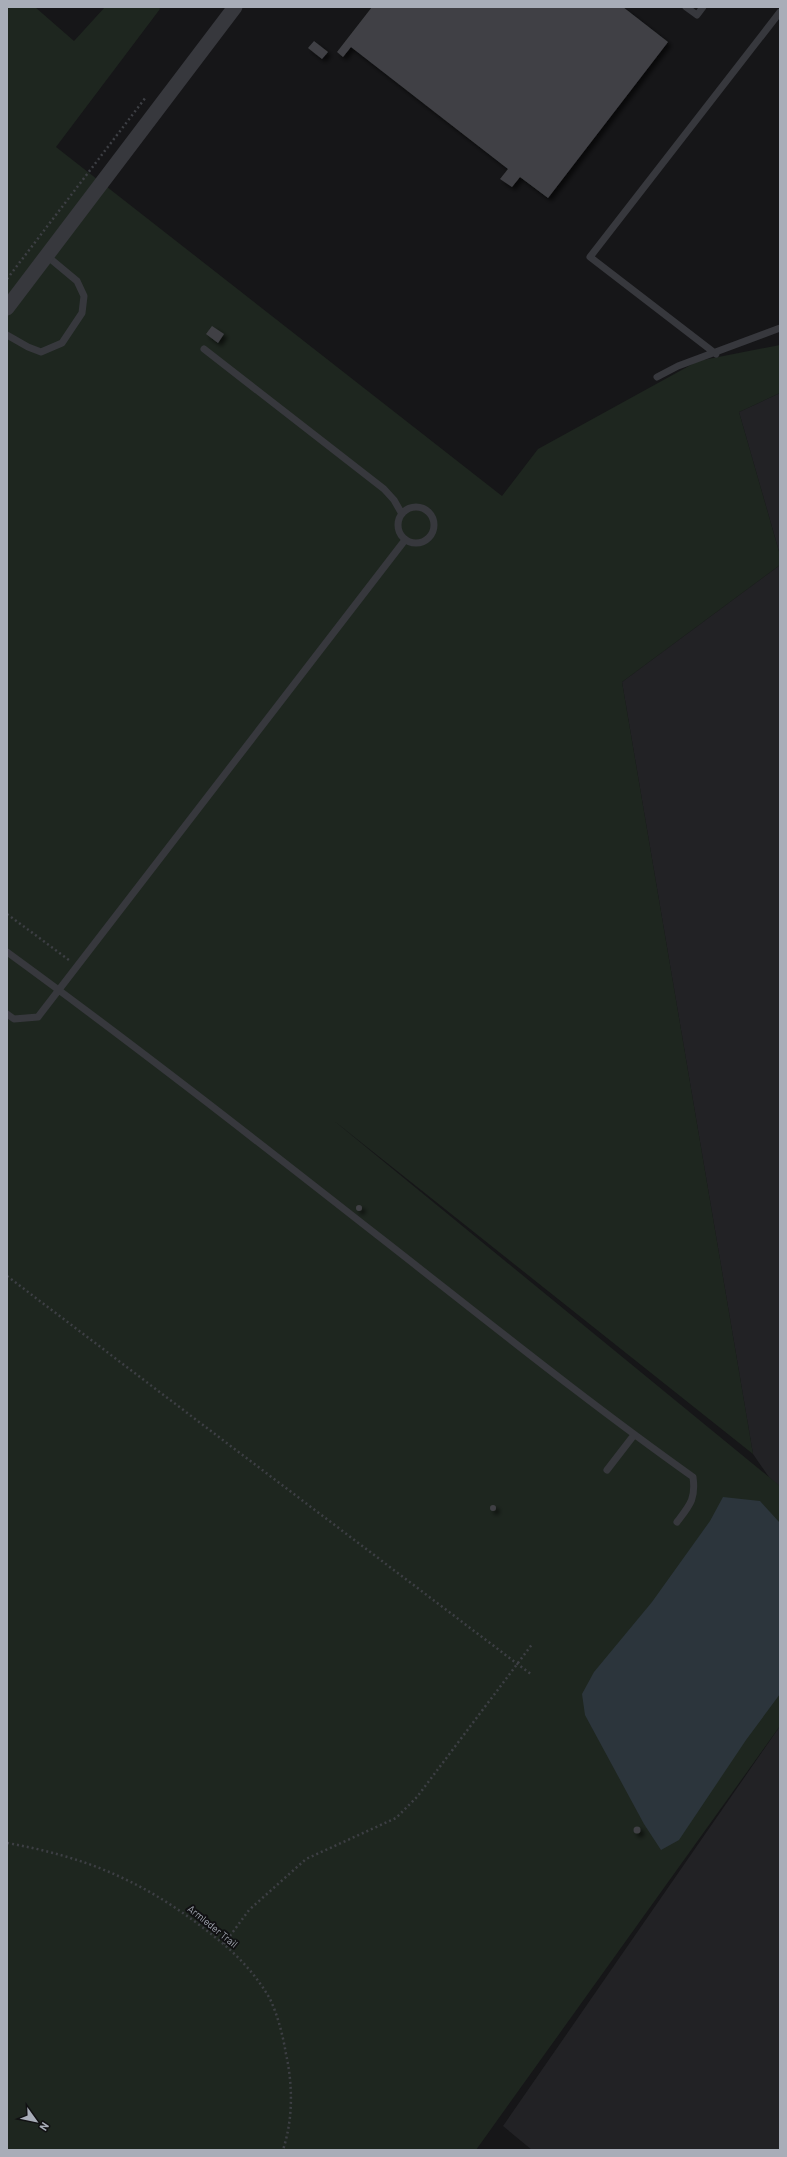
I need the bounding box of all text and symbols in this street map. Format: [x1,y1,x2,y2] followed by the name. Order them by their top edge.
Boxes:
[186,1902,240,1950] street label: Armleder Trail
[16,2101,56,2141] north arrow
[37,2120,52,2133] text: N

